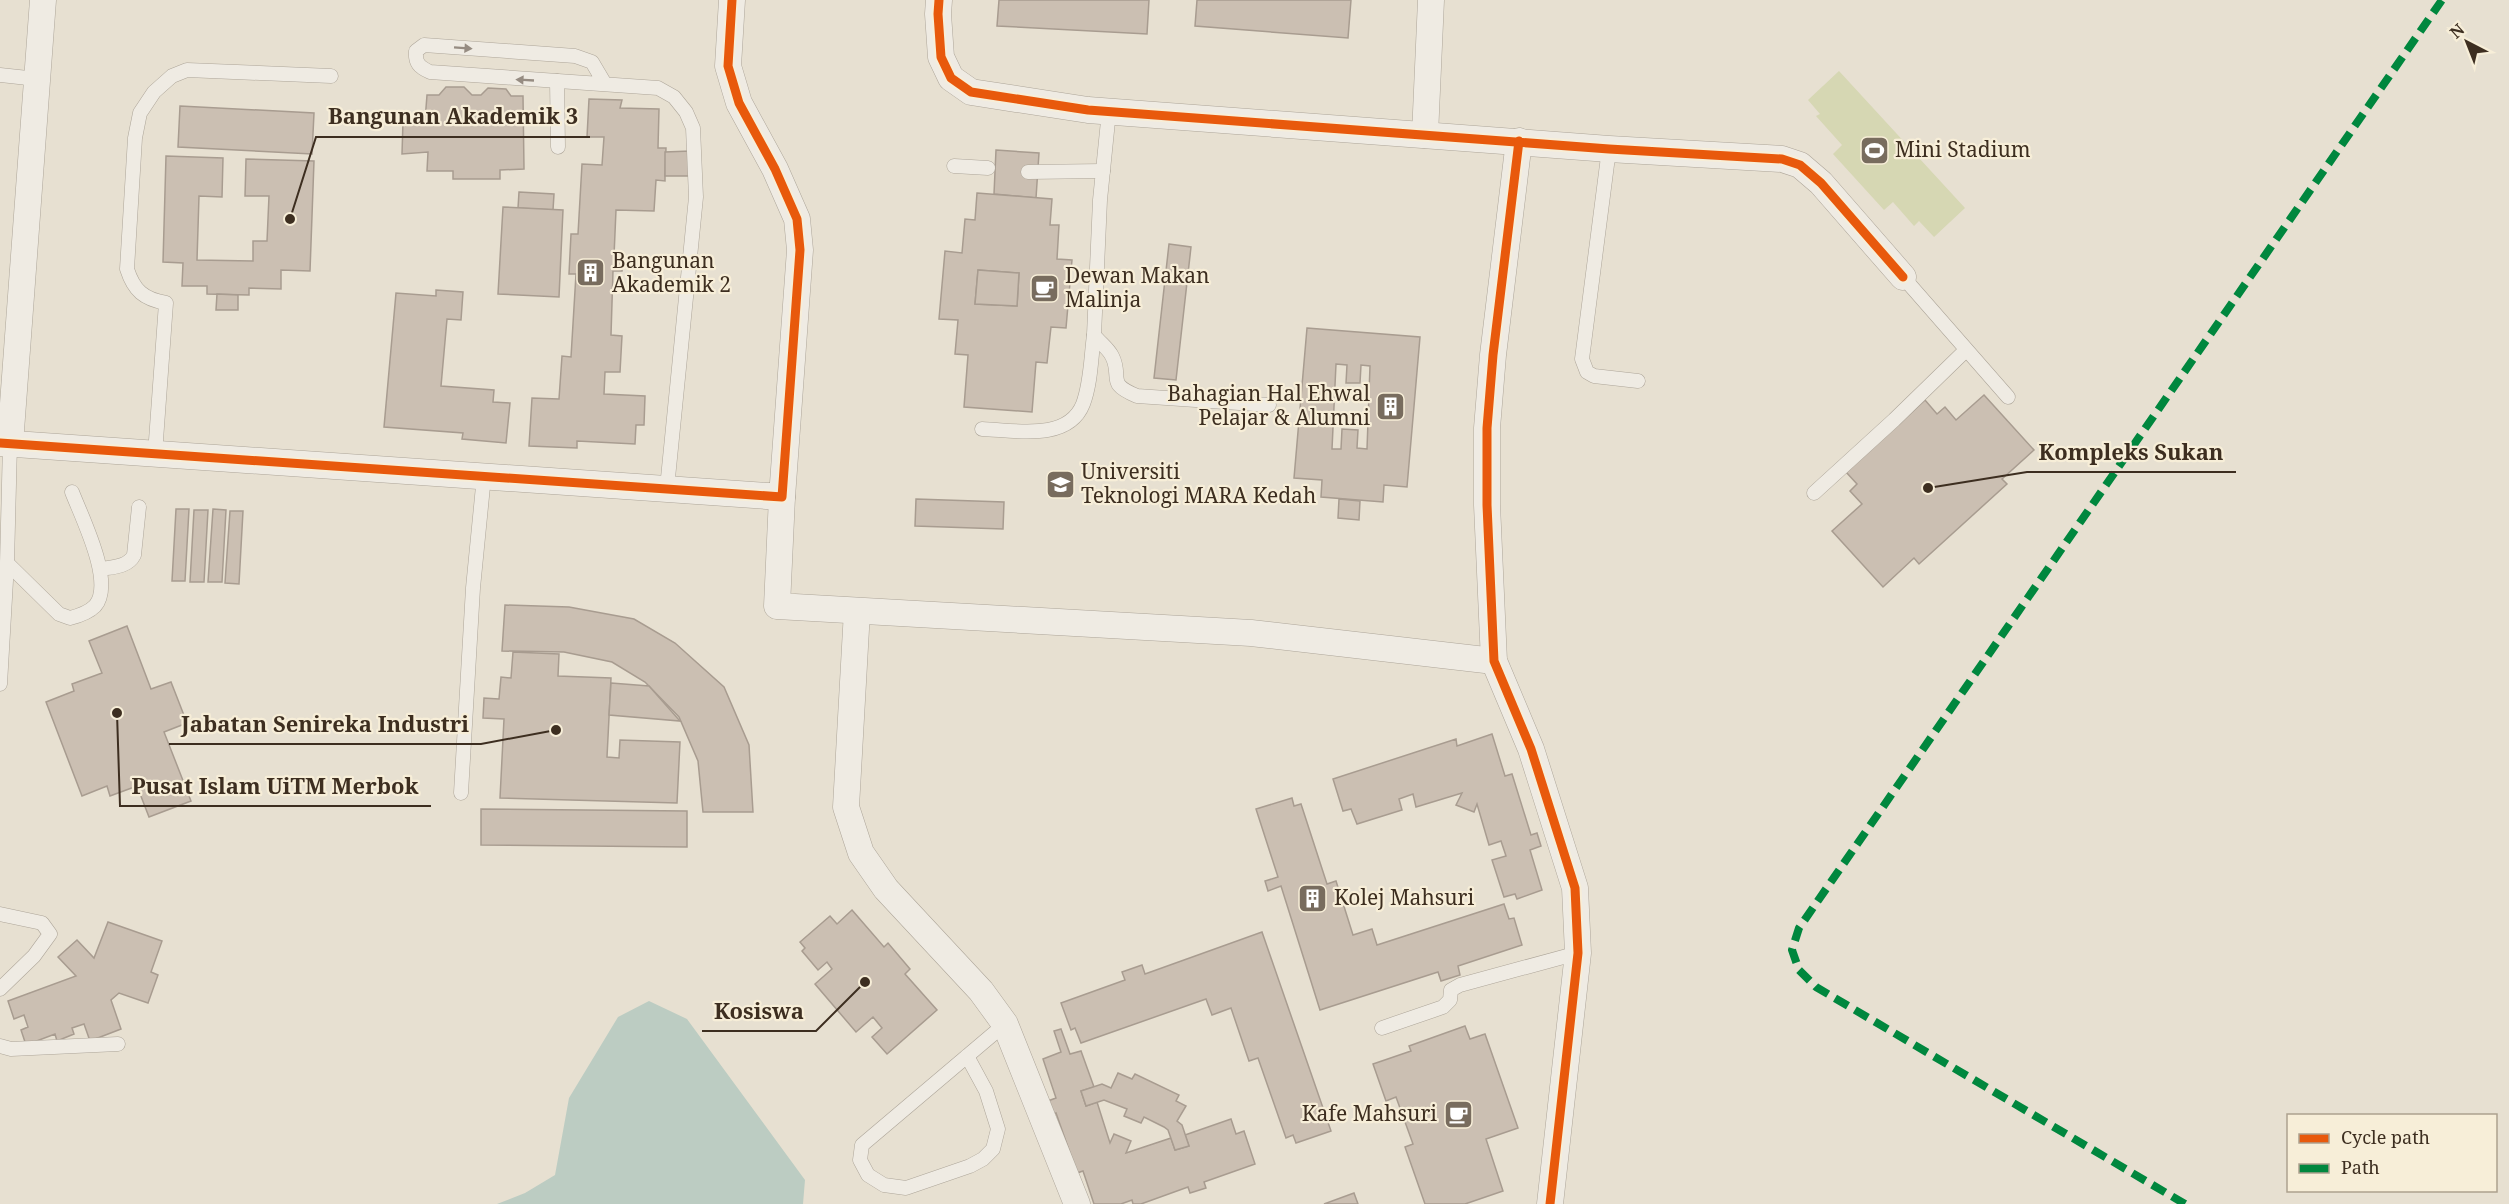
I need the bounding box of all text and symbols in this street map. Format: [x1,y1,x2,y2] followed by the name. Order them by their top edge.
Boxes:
[2437,12,2497,72] north arrow
[2445,18,2469,43] text: N
[454,43,473,53] one-way arrow
[516,75,535,84] one-way arrow
[316,97,590,137] callout: Bangunan Akademik 3
[328,100,578,130] text: Bangunan Akademik 3
[1858,134,1890,166] sports icon: Mini Stadium
[1895,135,2031,163] place label: Mini Stadium
[612,246,731,298] place label: Bangunan Akademik 2
[575,257,607,289] building icon: Bangunan Akademik 2
[1065,261,1210,313] place label: Dewan Makan Malinja
[1028,272,1060,304] cafe icon: Dewan Makan Malinja
[1167,379,1370,431] place label: Bahagian Hal Ehwal Pelajar & Alumni
[1375,390,1407,422] building icon: Bahagian Hal Ehwal Pelajar & Alumni
[2027,432,2236,472] callout: Kompleks Sukan
[2038,436,2224,466] text: Kompleks Sukan
[1081,457,1316,509] place label: Universiti Teknologi MARA Kedah
[1044,468,1076,500] school or university icon: Universiti Teknologi MARA Kedah
[169,704,481,744] callout: Jabatan Senireka Industri
[180,708,469,738] text: Jabatan Senireka Industri
[120,766,431,806] callout: Pusat Islam UiTM Merbok
[132,770,418,800] text: Pusat Islam UiTM Merbok
[1297,882,1329,914] building icon: Kolej Mahsuri
[1334,883,1474,911] place label: Kolej Mahsuri
[702,991,816,1031] callout: Kosiswa
[714,995,804,1025] text: Kosiswa
[1442,1098,1474,1130] cafe icon: Kafe Mahsuri
[1302,1099,1437,1127] place label: Kafe Mahsuri
[2287,1114,2497,1192] legend
[2341,1125,2430,1149] text: Cycle path
[2341,1155,2380,1179] text: Path

